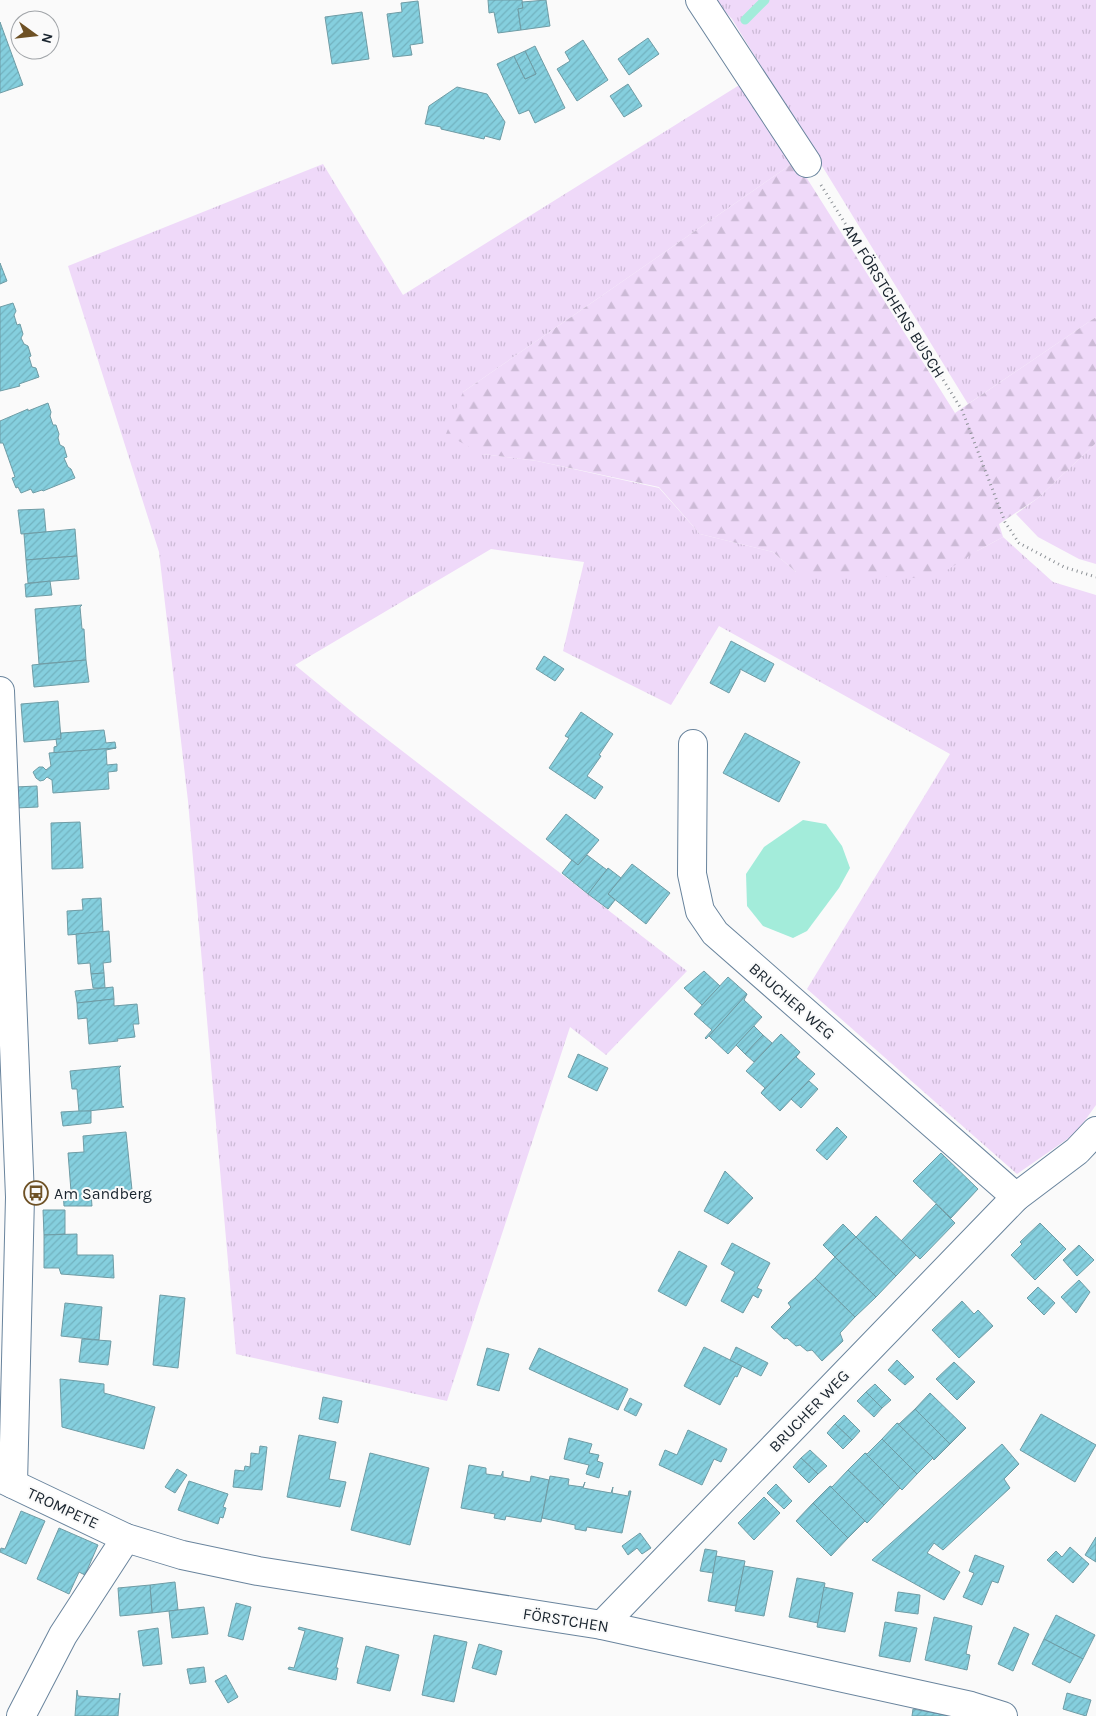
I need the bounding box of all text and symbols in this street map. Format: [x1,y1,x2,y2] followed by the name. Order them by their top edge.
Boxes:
[10,10,60,60] north arrow
[38,31,57,45] text: N
[839,221,949,381] street label: AM FÖRSTCHENS BUSCH
[745,959,839,1043] street label: BRUCHER WEG
[23,1180,49,1206] bus stop icon: Am Sandberg
[54,1184,152,1203] place label: Am Sandberg
[765,1366,853,1456] street label: BRUCHER WEG
[24,1483,102,1533] street label: TROMPETE
[522,1604,610,1636] street label: FÖRSTCHEN

